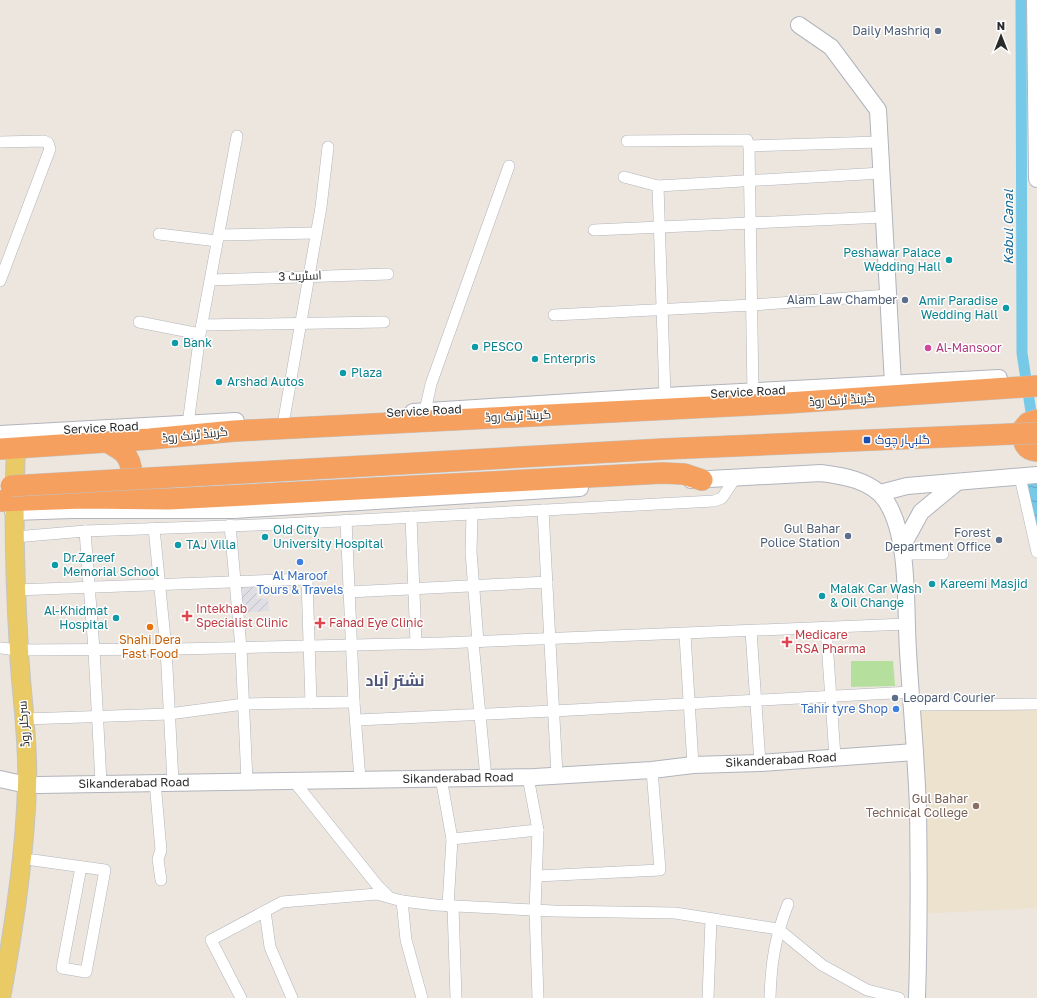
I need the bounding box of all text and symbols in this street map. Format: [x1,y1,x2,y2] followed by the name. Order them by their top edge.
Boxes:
[981,16,1021,56] north arrow
[997,19,1005,32] text: N
[852,23,930,38] place label: Daily Mashriq
[933,26,943,36] marker: Daily Mashriq
[1000,189,1016,265] water label: Kabul Canal
[843,245,941,274] place label: Peshawar Palace Wedding Hall
[944,255,954,265] marker: Peshawar Palace Wedding Hall
[278,267,322,284] street label: اسٹریٹ 3
[787,292,897,307] place label: Alam Law Chamber
[919,293,998,322] place label: Amir Paradise Wedding Hall
[900,295,910,305] marker: Alam Law Chamber
[1001,303,1011,313] marker: Amir Paradise Wedding Hall
[183,335,212,350] place label: Bank
[170,338,180,348] marker: Bank
[483,339,523,354] place label: PESCO
[936,340,1002,355] place label: Al-Mansoor
[470,342,480,352] marker: PESCO
[923,343,933,353] marker: Al-Mansoor
[543,351,596,366] place label: Enterpris
[530,354,540,364] marker: Enterpris
[351,365,382,380] place label: Plaza
[338,368,348,378] marker: Plaza
[227,374,304,389] place label: Arshad Autos
[214,377,224,387] marker: Arshad Autos
[710,382,786,401] street label: Service Road
[808,390,875,409] street label: گرینڈ ٹرنک روڈ
[386,401,462,420] street label: Service Road
[485,406,551,425] street label: گرینڈ ٹرنک روڈ
[63,418,139,437] street label: Service Road
[161,424,229,445] street label: گرینڈ ٹرنک روڈ
[875,432,930,449] place label: گلبہار چوک
[862,435,872,445] marker: گلبہار چوک
[760,521,840,550] place label: Gul Bahar Police Station
[273,522,384,551] place label: Old City University Hospital
[885,525,991,554] place label: Forest Department Office
[843,531,853,541] marker: Gul Bahar Police Station
[260,532,270,542] marker: Old City University Hospital
[994,535,1004,545] marker: Forest Department Office
[186,537,236,552] place label: TAJ Villa
[173,540,183,550] marker: TAJ Villa
[63,550,160,579] place label: Dr.Zareef Memorial School
[295,557,305,567] marker: Al Maroof Tours & Travels
[50,560,60,570] marker: Dr.Zareef Memorial School
[256,568,344,597] place label: Al Maroof Tours & Travels
[940,576,1028,591] place label: Kareemi Masjid
[927,579,937,589] marker: Kareemi Masjid
[830,581,922,610] place label: Malak Car Wash & Oil Change
[817,591,827,601] marker: Malak Car Wash & Oil Change
[196,601,289,630] place label: Intekhab Specialist Clinic
[44,603,108,632] place label: Al-Khidmat Hospital
[181,610,193,622] marker: Intekhab Specialist Clinic
[111,613,121,623] marker: Al-Khidmat Hospital
[329,615,424,630] place label: Fahad Eye Clinic
[314,617,326,629] marker: Fahad Eye Clinic
[145,622,155,632] marker: Shahi Dera Fast Food
[795,627,866,656] place label: Medicare RSA Pharma
[119,632,181,661] place label: Shahi Dera Fast Food
[782,637,792,647] marker: Medicare RSA Pharma
[365,670,425,690] district label: نشتر آباد
[903,690,995,705] place label: Leopard Courier
[890,693,900,703] marker: Leopard Courier
[14,700,33,748] street label: سرکلر روڈ
[801,701,888,716] place label: Tahir tyre Shop
[891,704,901,714] marker: Tahir tyre Shop
[725,749,837,770] street label: Sikanderabad Road
[402,769,514,786] street label: Sikanderabad Road
[78,774,190,791] street label: Sikanderabad Road
[866,791,968,820] place label: Gul Bahar Technical College
[971,801,981,811] marker: Gul Bahar Technical College

